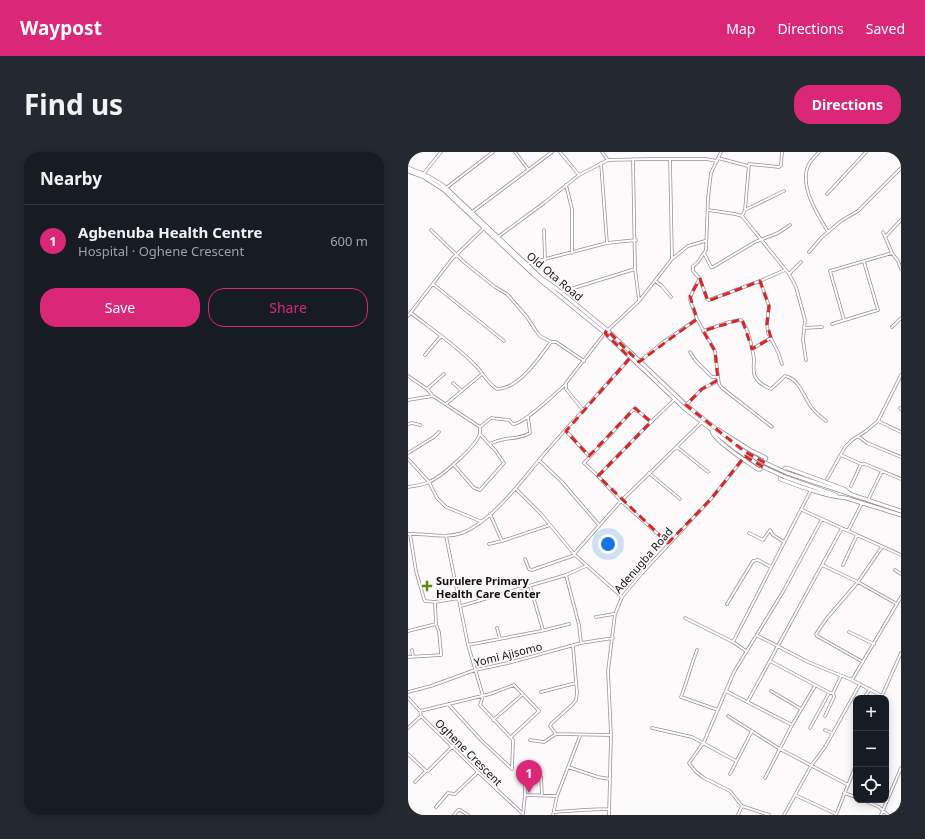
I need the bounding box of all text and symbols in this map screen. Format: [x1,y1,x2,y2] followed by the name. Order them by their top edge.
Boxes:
[20,15,102,41] text: Waypost
[726,19,755,38] text: Map
[777,19,844,38] text: Directions
[866,19,905,38] text: Saved
[24,85,123,123] text: Find us
[794,85,901,124] button: Directions
[40,167,102,190] text: Nearby
[78,222,262,242] text: Agbenuba Health Centre
[49,232,57,250] text: 1
[330,232,368,250] text: 600 m
[78,242,244,260] text: Hospital · Oghene Crescent
[524,248,586,304] street label: Old Ota Road
[40,288,200,327] button: Save
[208,288,368,327] button: Share
[610,524,676,596] street label: Adenugba Road
[598,534,618,554] your location
[436,573,541,601] place label: Surulere Primary Health Care Center
[421,580,433,592] marker: Surulere Primary Health Care Center
[472,638,544,670] street label: Yomi Ajisomo
[853,695,889,803] map controls
[853,695,889,731] button: +
[432,715,506,789] street label: Oghene Crescent
[853,731,889,767] button: −
[516,760,542,793] pin: 1
[853,767,889,803] button: locate

